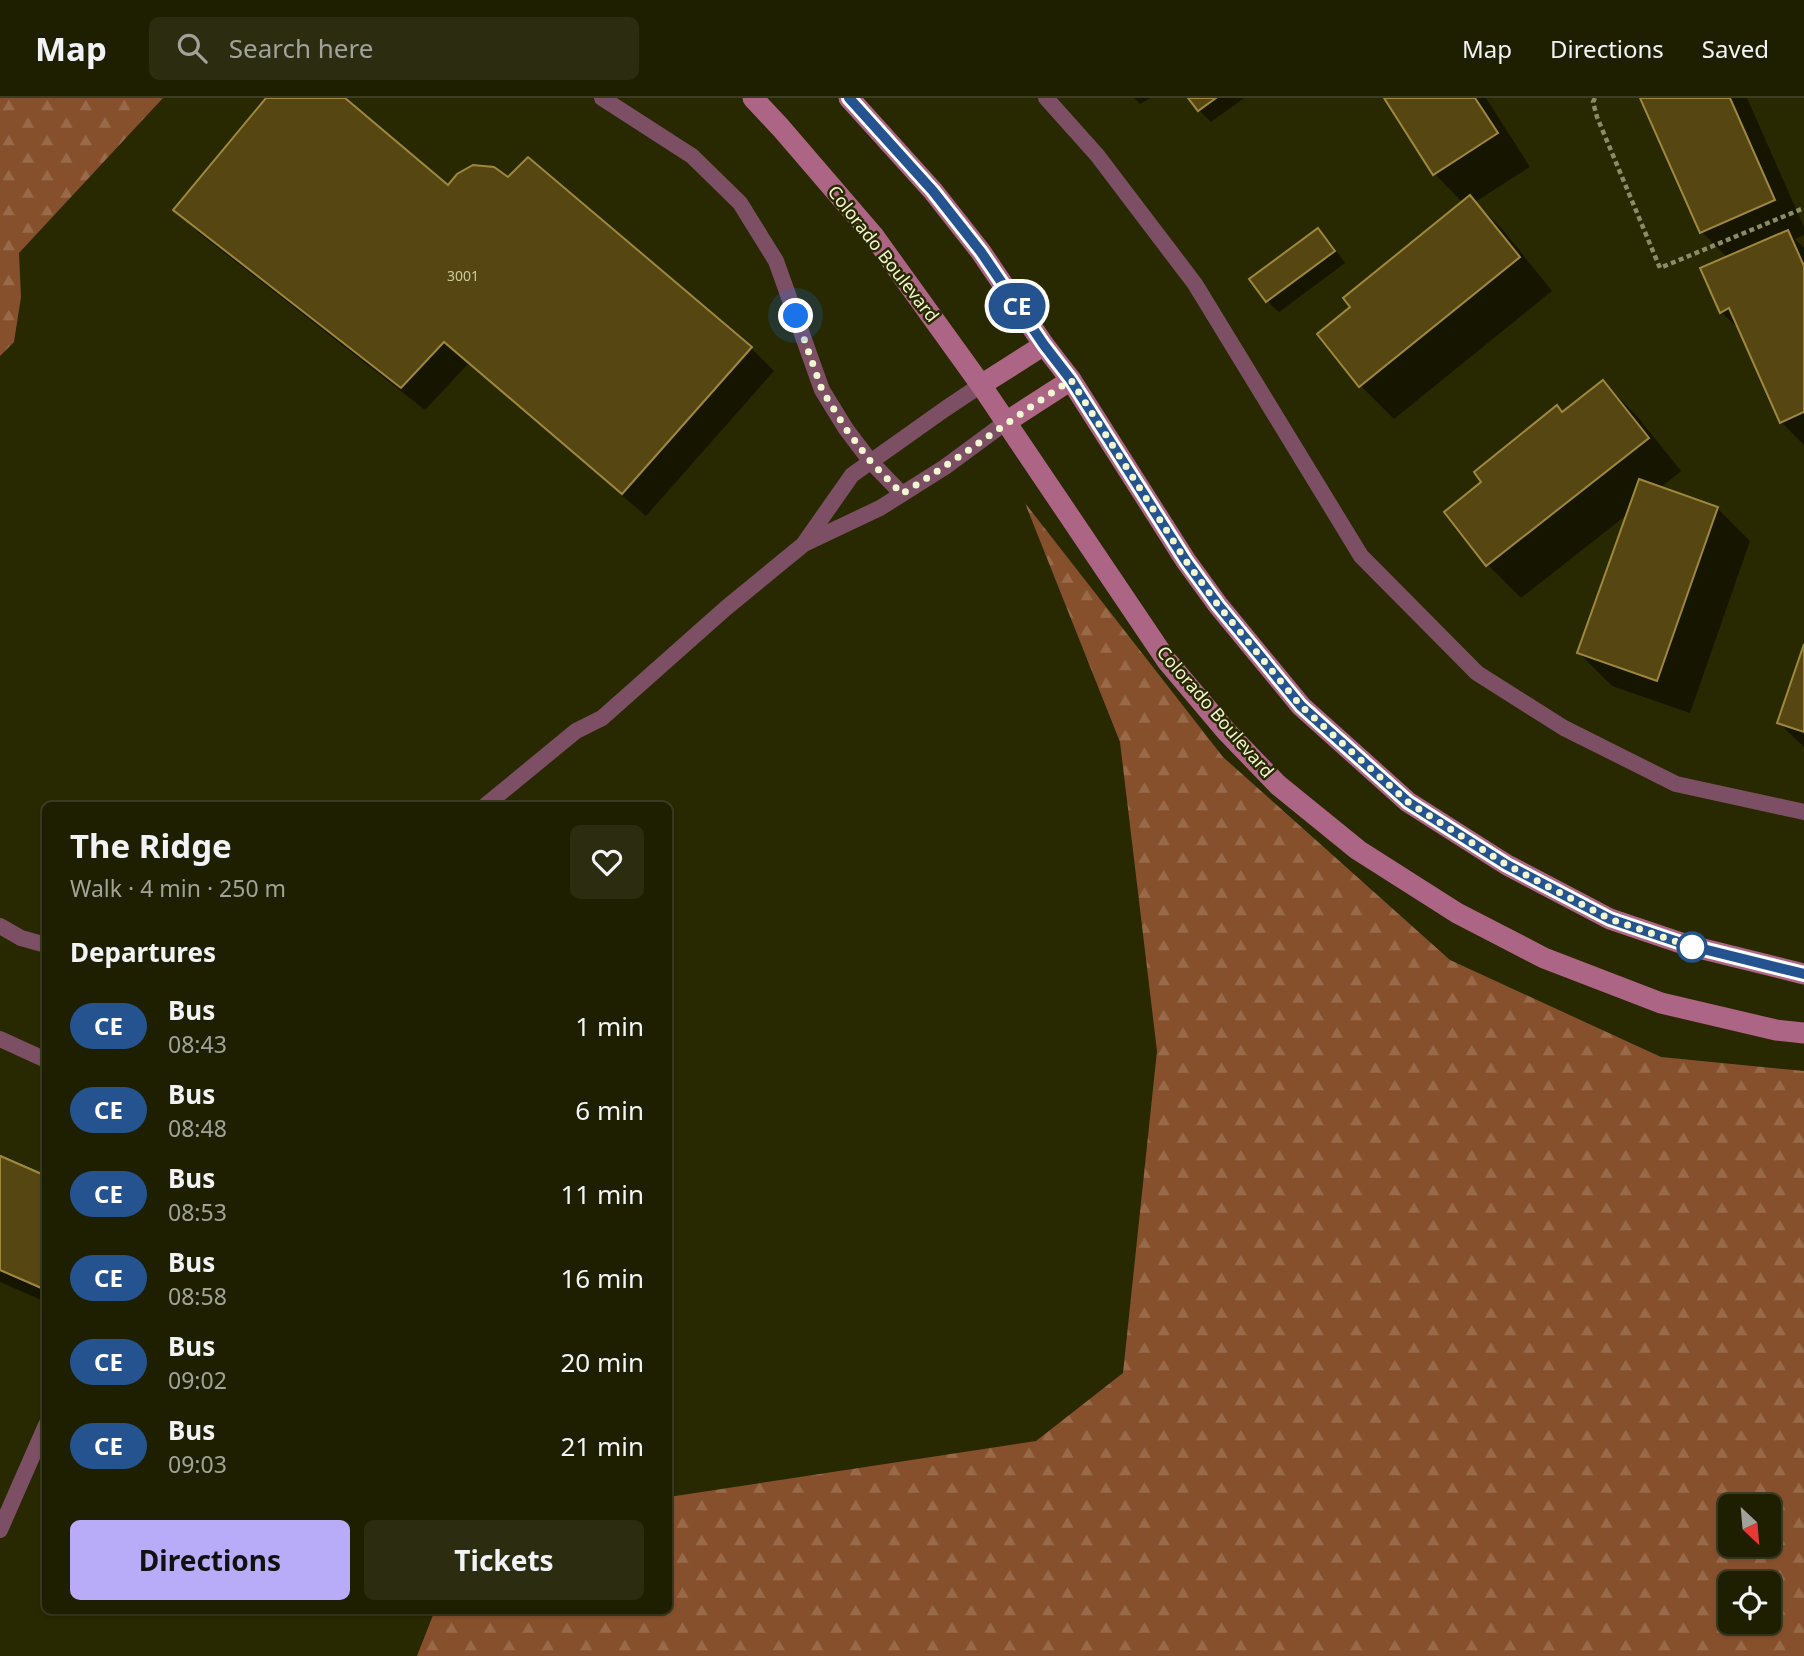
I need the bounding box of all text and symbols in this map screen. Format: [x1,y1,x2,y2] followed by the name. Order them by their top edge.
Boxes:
[149,17,639,80] search box
[35,26,107,71] text: Map
[173,29,211,67] icon: search
[229,30,373,66] text: Search here
[1462,32,1512,65] text: Map
[1550,32,1664,65] text: Directions
[1702,32,1769,65] text: Saved
[823,180,945,327] street label: Colorado Boulevard
[447,266,479,285] house number: 3001
[986,283,1048,329] line badge: CE
[1003,289,1031,322] text: CE
[778,298,813,333] your location
[1152,640,1280,782] street label: Colorado Boulevard
[70,823,232,868] text: The Ridge
[570,825,644,899] button: heart
[70,872,286,904] text: Walk · 4 min · 250 m
[1677,932,1707,962] unlabelled marker
[70,934,216,970] text: Departures
[168,992,215,1028] text: Bus
[575,1008,644,1044] text: 1 min
[94,1009,123,1042] text: CE
[168,1028,227,1060] text: 08:43
[168,1076,215,1112] text: Bus
[575,1092,644,1128] text: 6 min
[94,1093,123,1126] text: CE
[168,1112,227,1144] text: 08:48
[168,1160,215,1196] text: Bus
[560,1176,644,1212] text: 11 min
[94,1177,123,1210] text: CE
[168,1196,227,1228] text: 08:53
[168,1244,215,1280] text: Bus
[560,1260,644,1296] text: 16 min
[94,1261,123,1294] text: CE
[168,1280,227,1312] text: 08:58
[168,1328,215,1364] text: Bus
[560,1344,644,1380] text: 20 min
[94,1345,123,1378] text: CE
[168,1364,227,1396] text: 09:02
[168,1412,215,1448] text: Bus
[560,1428,644,1464] text: 21 min
[94,1429,123,1462] text: CE
[168,1448,227,1480] text: 09:03
[1718,1494,1782,1558] north arrow
[1718,1494,1781,1634] map controls
[70,1520,350,1600] button: Directions
[364,1520,644,1600] button: Tickets
[1718,1571,1781,1634] button: locate

